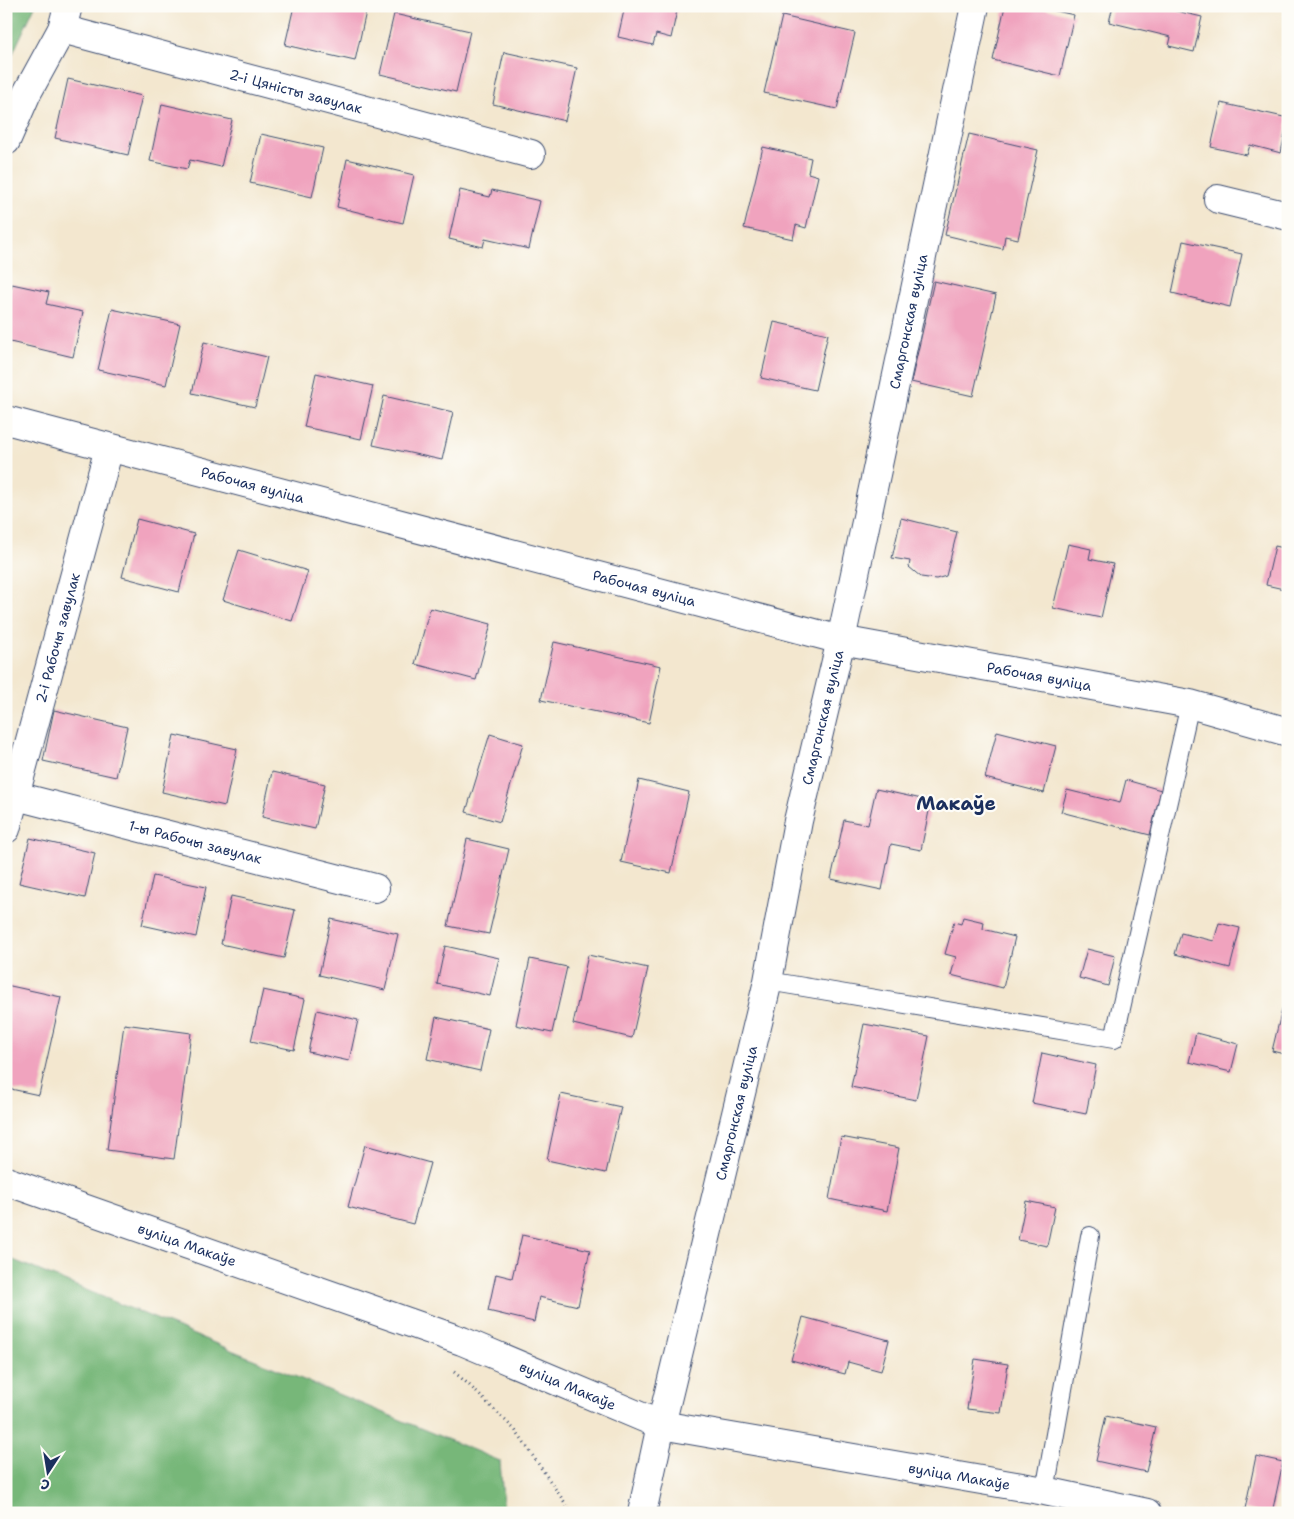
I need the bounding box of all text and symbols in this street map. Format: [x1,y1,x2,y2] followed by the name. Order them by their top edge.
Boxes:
[227,65,365,118] street label: 2-і Цяністы завулак
[885,252,931,391] street label: Смаргонская вуліца
[199,463,306,507] street label: Рабочая вуліца
[591,566,698,610] street label: Рабочая вуліца
[32,570,84,705] street label: 2-і Рабочы завулак
[798,648,847,787] street label: Смаргонская вуліца
[985,658,1093,695] street label: Рабочая вуліца
[916,791,996,816] district label: Макаўе
[127,816,264,868] street label: 1-ы Рабочы завулак
[711,1044,761,1182] street label: Смаргонская вуліца
[135,1219,239,1270] street label: вуліца Макаўе
[517,1357,619,1414] street label: вуліца Макаўе
[22,1446,72,1496] north arrow
[907,1459,1012,1494] street label: вуліца Макаўе
[39,1475,51,1494] text: С

